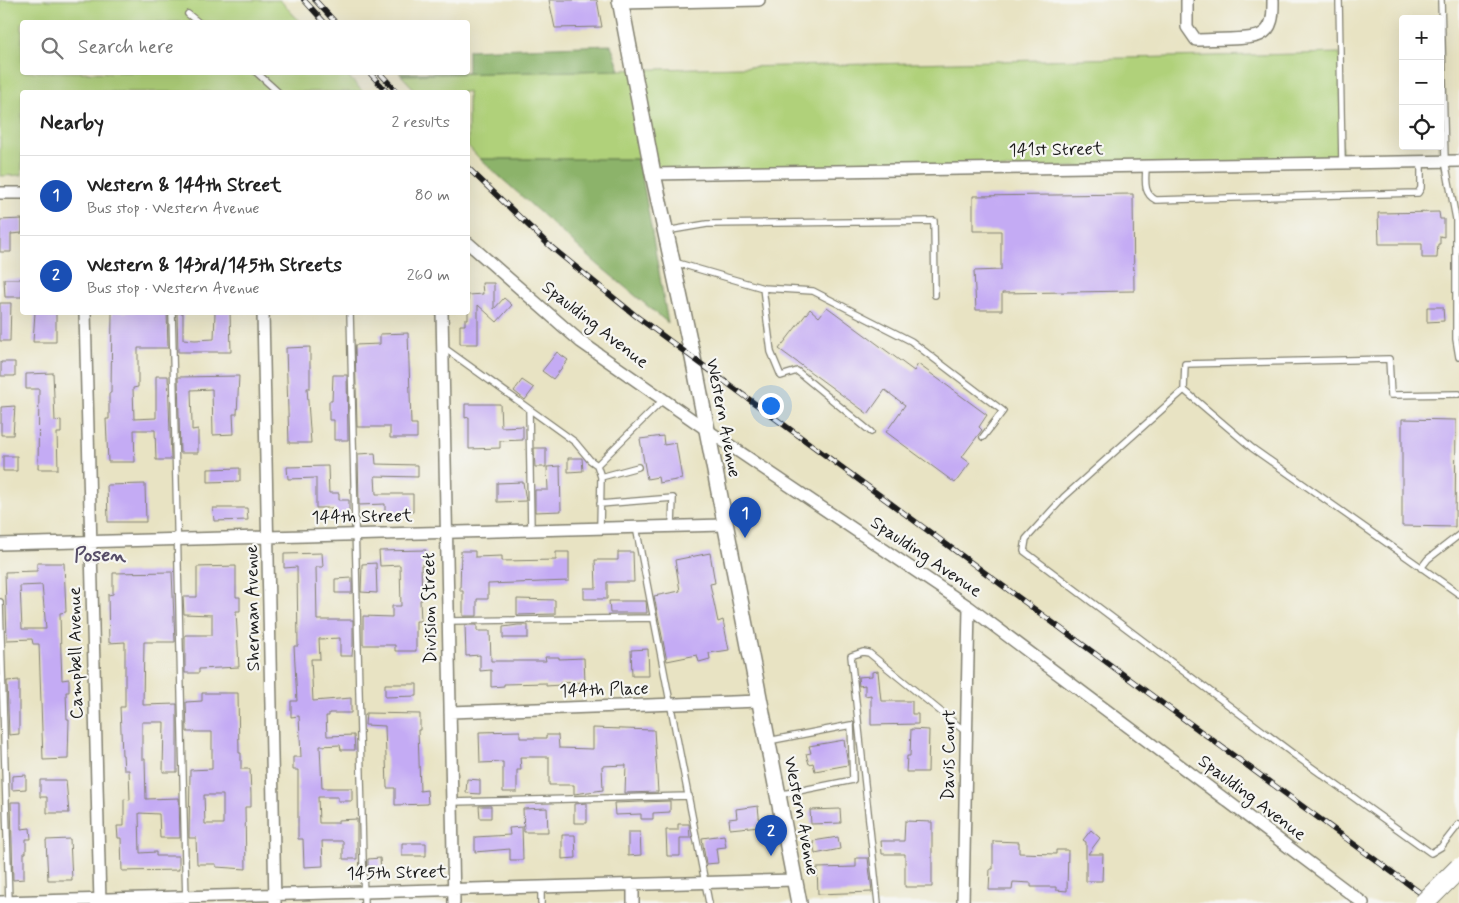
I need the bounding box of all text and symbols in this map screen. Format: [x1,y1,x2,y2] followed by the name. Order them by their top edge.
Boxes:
[1399,15,1444,150] map controls
[1399,15,1444,60] button: +
[20,20,470,75] search box
[38,34,66,62] icon: search
[78,35,174,60] text: Search here
[1399,60,1444,105] button: −
[1399,105,1444,150] button: locate
[40,109,104,137] text: Nearby
[392,112,450,133] text: 2 results
[1008,137,1104,163] street label: 141st Street
[87,173,281,198] text: Western & 144th Street
[52,185,60,206] text: 1
[415,185,450,206] text: 80 m
[87,198,259,219] text: Bus stop · Western Avenue
[87,253,342,278] text: Western & 143rd/145th Streets
[52,265,60,286] text: 2
[407,265,450,286] text: 260 m
[536,276,654,375] street label: Spaulding Avenue
[87,278,259,299] text: Bus stop · Western Avenue
[700,357,746,479] street label: Western Avenue
[758,393,784,419] your location
[729,497,761,538] pin: 1
[311,504,413,530] street label: 144th Street
[865,511,987,604] street label: Spaulding Avenue
[74,542,126,569] district label: Posen
[240,545,266,671] street label: Sherman Avenue
[417,552,443,664] street label: Division Street
[63,586,89,720] street label: Campbell Avenue
[559,676,649,704] street label: 144th Place
[936,709,962,801] street label: Davis Court
[1192,749,1311,847] street label: Spaulding Avenue
[778,755,824,877] street label: Western Avenue
[755,815,787,856] pin: 2
[347,860,448,886] street label: 145th Street

